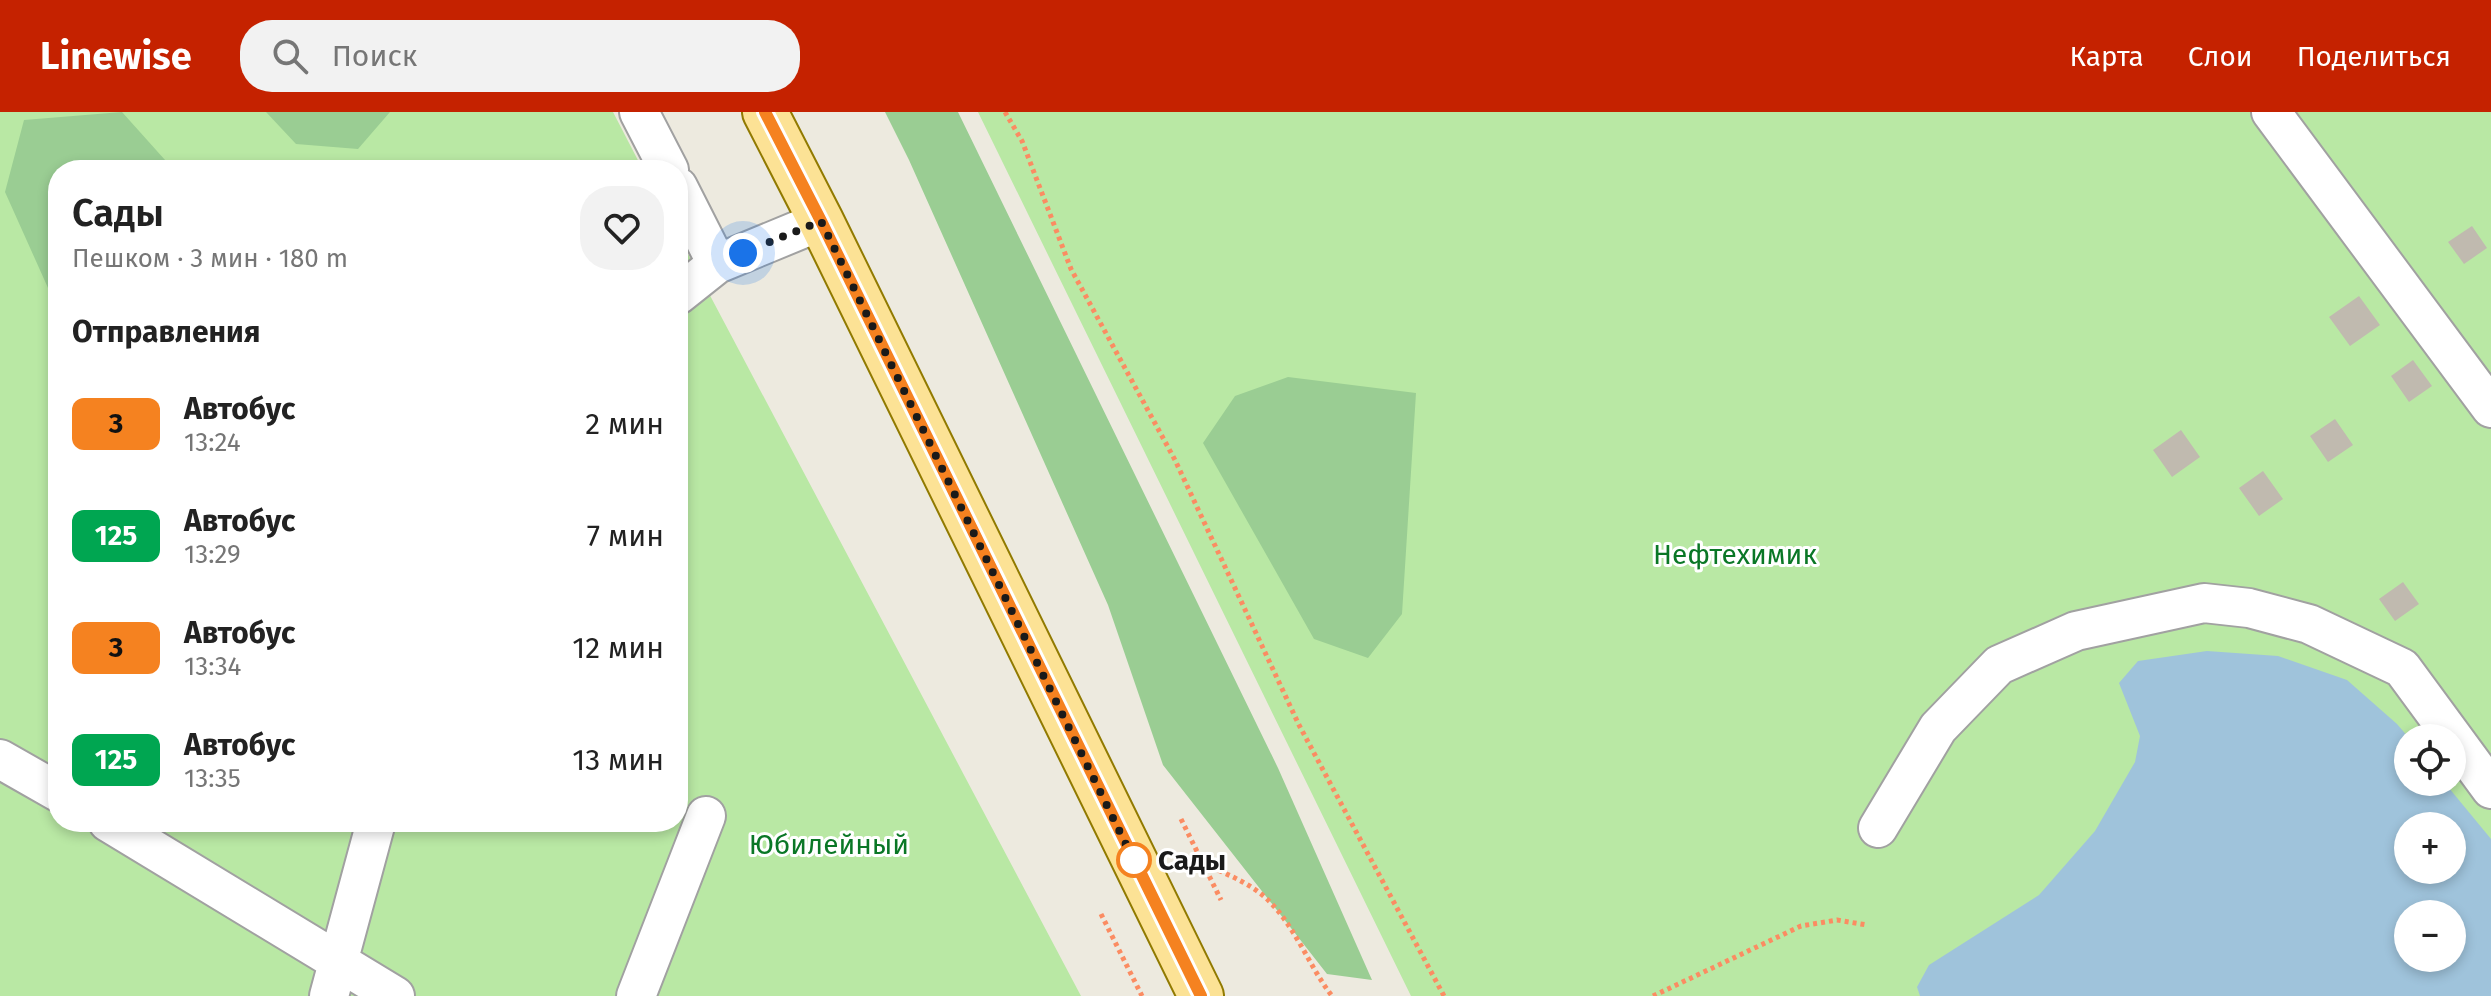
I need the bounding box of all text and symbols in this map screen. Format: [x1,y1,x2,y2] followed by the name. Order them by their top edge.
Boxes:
[240,20,800,92] search box
[40,33,192,79] text: Linewise
[268,34,312,78] icon: search
[332,38,417,74] text: Поиск
[2069,40,2144,73] text: Карта
[2188,40,2253,73] text: Слои
[2297,40,2451,73] text: Поделиться
[580,186,664,270] button: heart
[72,190,164,236] text: Сады
[723,233,763,273] your location
[72,243,348,274] text: Пешком · 3 мин · 180 m
[72,314,261,350] text: Отправления
[184,391,295,427] text: Автобус
[585,406,664,442] text: 2 мин
[109,407,123,440] text: 3
[184,427,240,458] text: 13:24
[184,503,295,539] text: Автобус
[587,518,664,554] text: 7 мин
[95,519,137,552] text: 125
[1653,538,1817,571] park label: Нефтехимик
[184,539,241,570] text: 13:29
[184,615,295,651] text: Автобус
[572,630,664,666] text: 12 мин
[109,631,123,664] text: 3
[184,651,241,682] text: 13:34
[2394,724,2466,972] map controls
[2394,724,2466,796] button: locate
[184,727,295,763] text: Автобус
[572,742,664,778] text: 13 мин
[95,743,137,776] text: 125
[184,763,241,794] text: 13:35
[2394,812,2466,884] button: +
[749,828,909,861] park label: Юбилейный
[1117,843,1151,877] marker: Сады
[1158,844,1226,877] place label: Сады
[2394,900,2466,972] button: −

